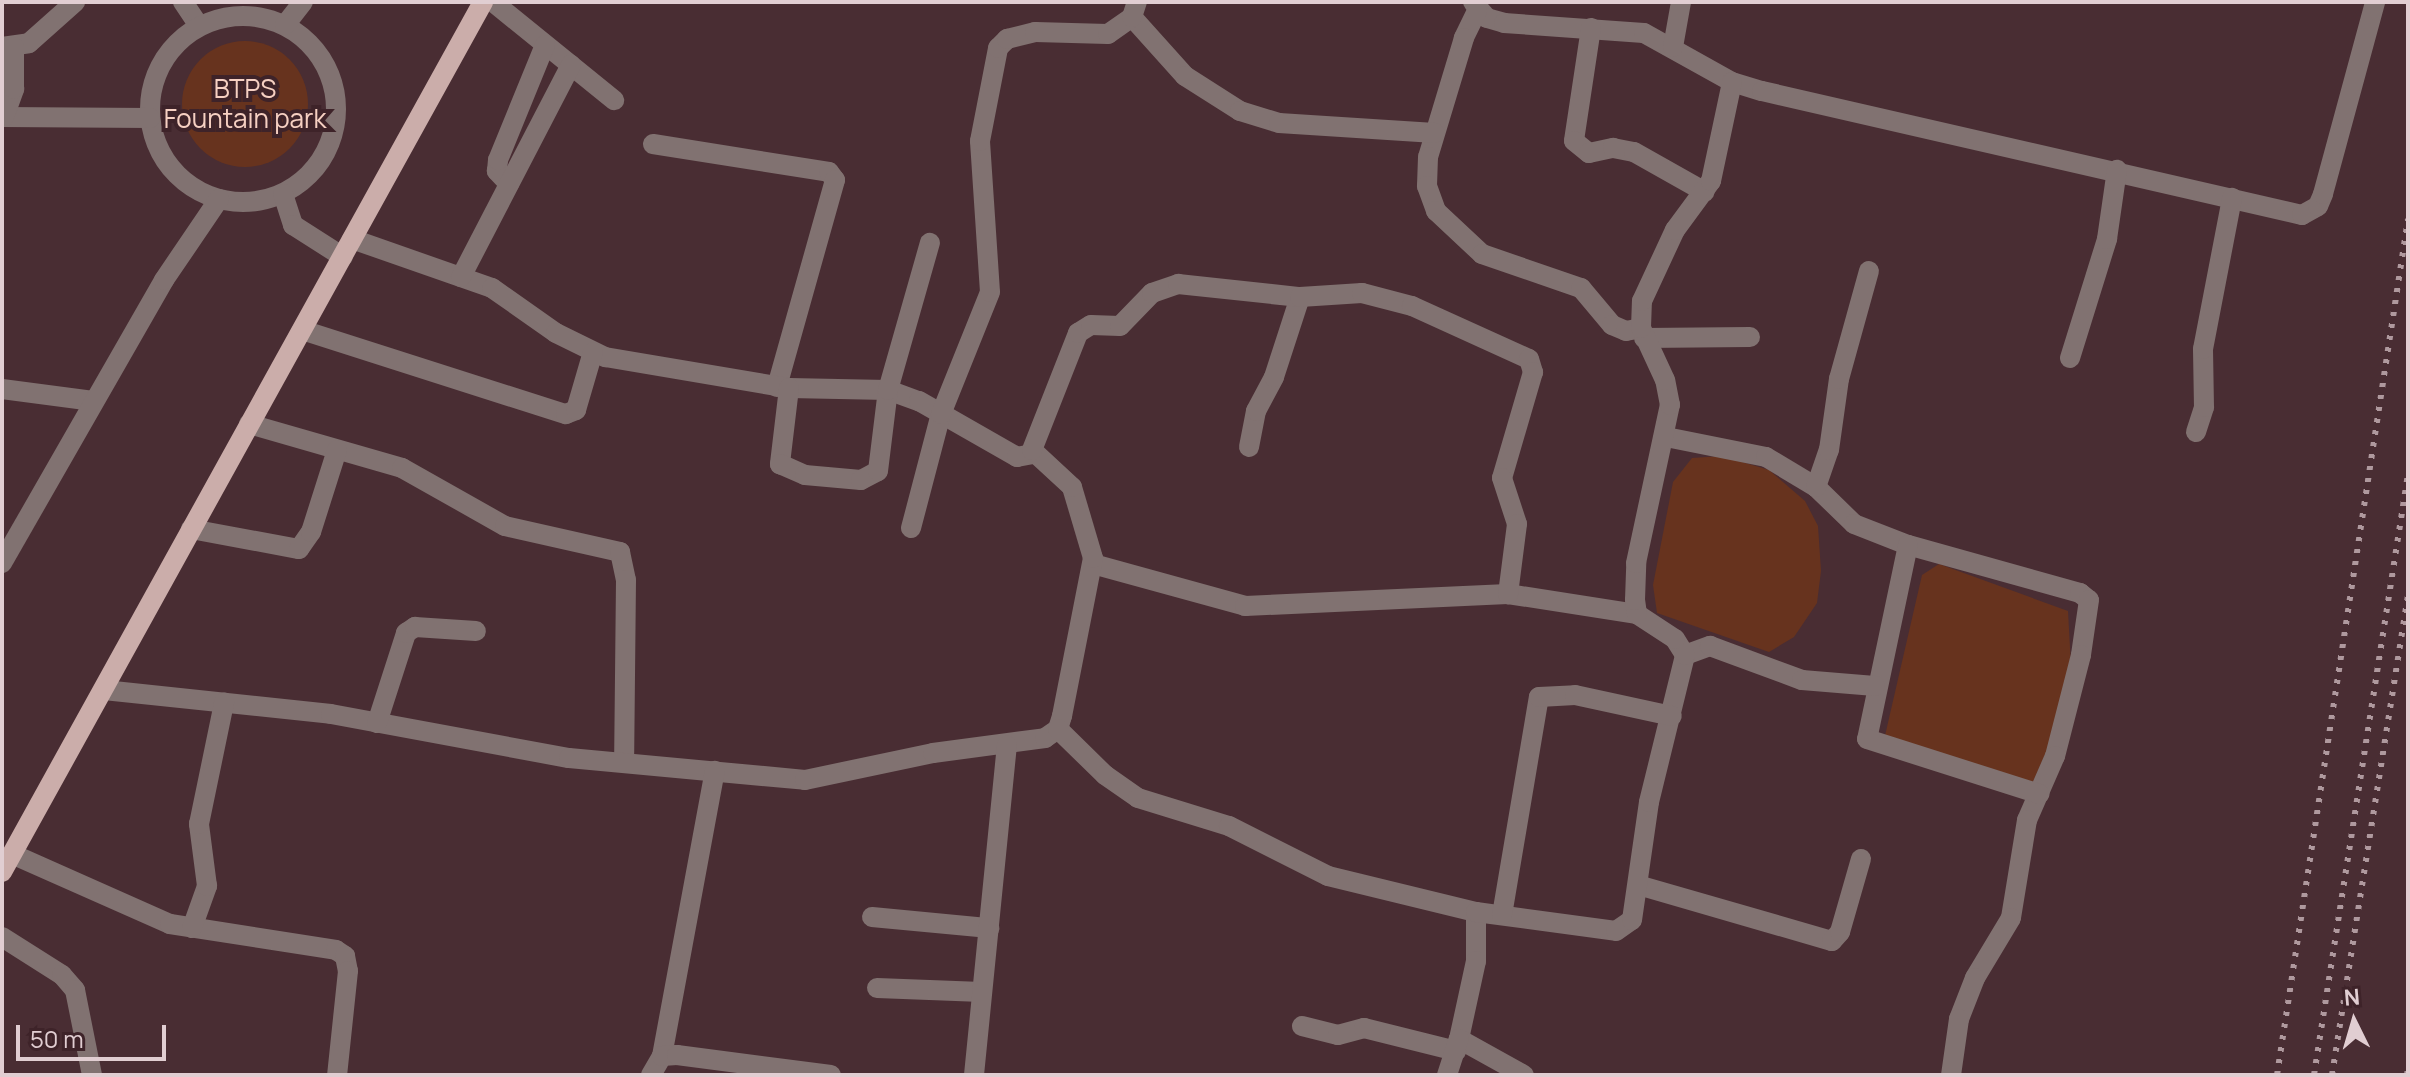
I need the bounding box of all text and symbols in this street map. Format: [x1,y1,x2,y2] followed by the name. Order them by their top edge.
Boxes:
[164,73,326,134] park label: BTPS Fountain park
[2314,981,2394,1061] north arrow
[2343,981,2361,1013] text: N
[20,1009,170,1059] scale bar
[30,1022,84,1055] text: 50 m

